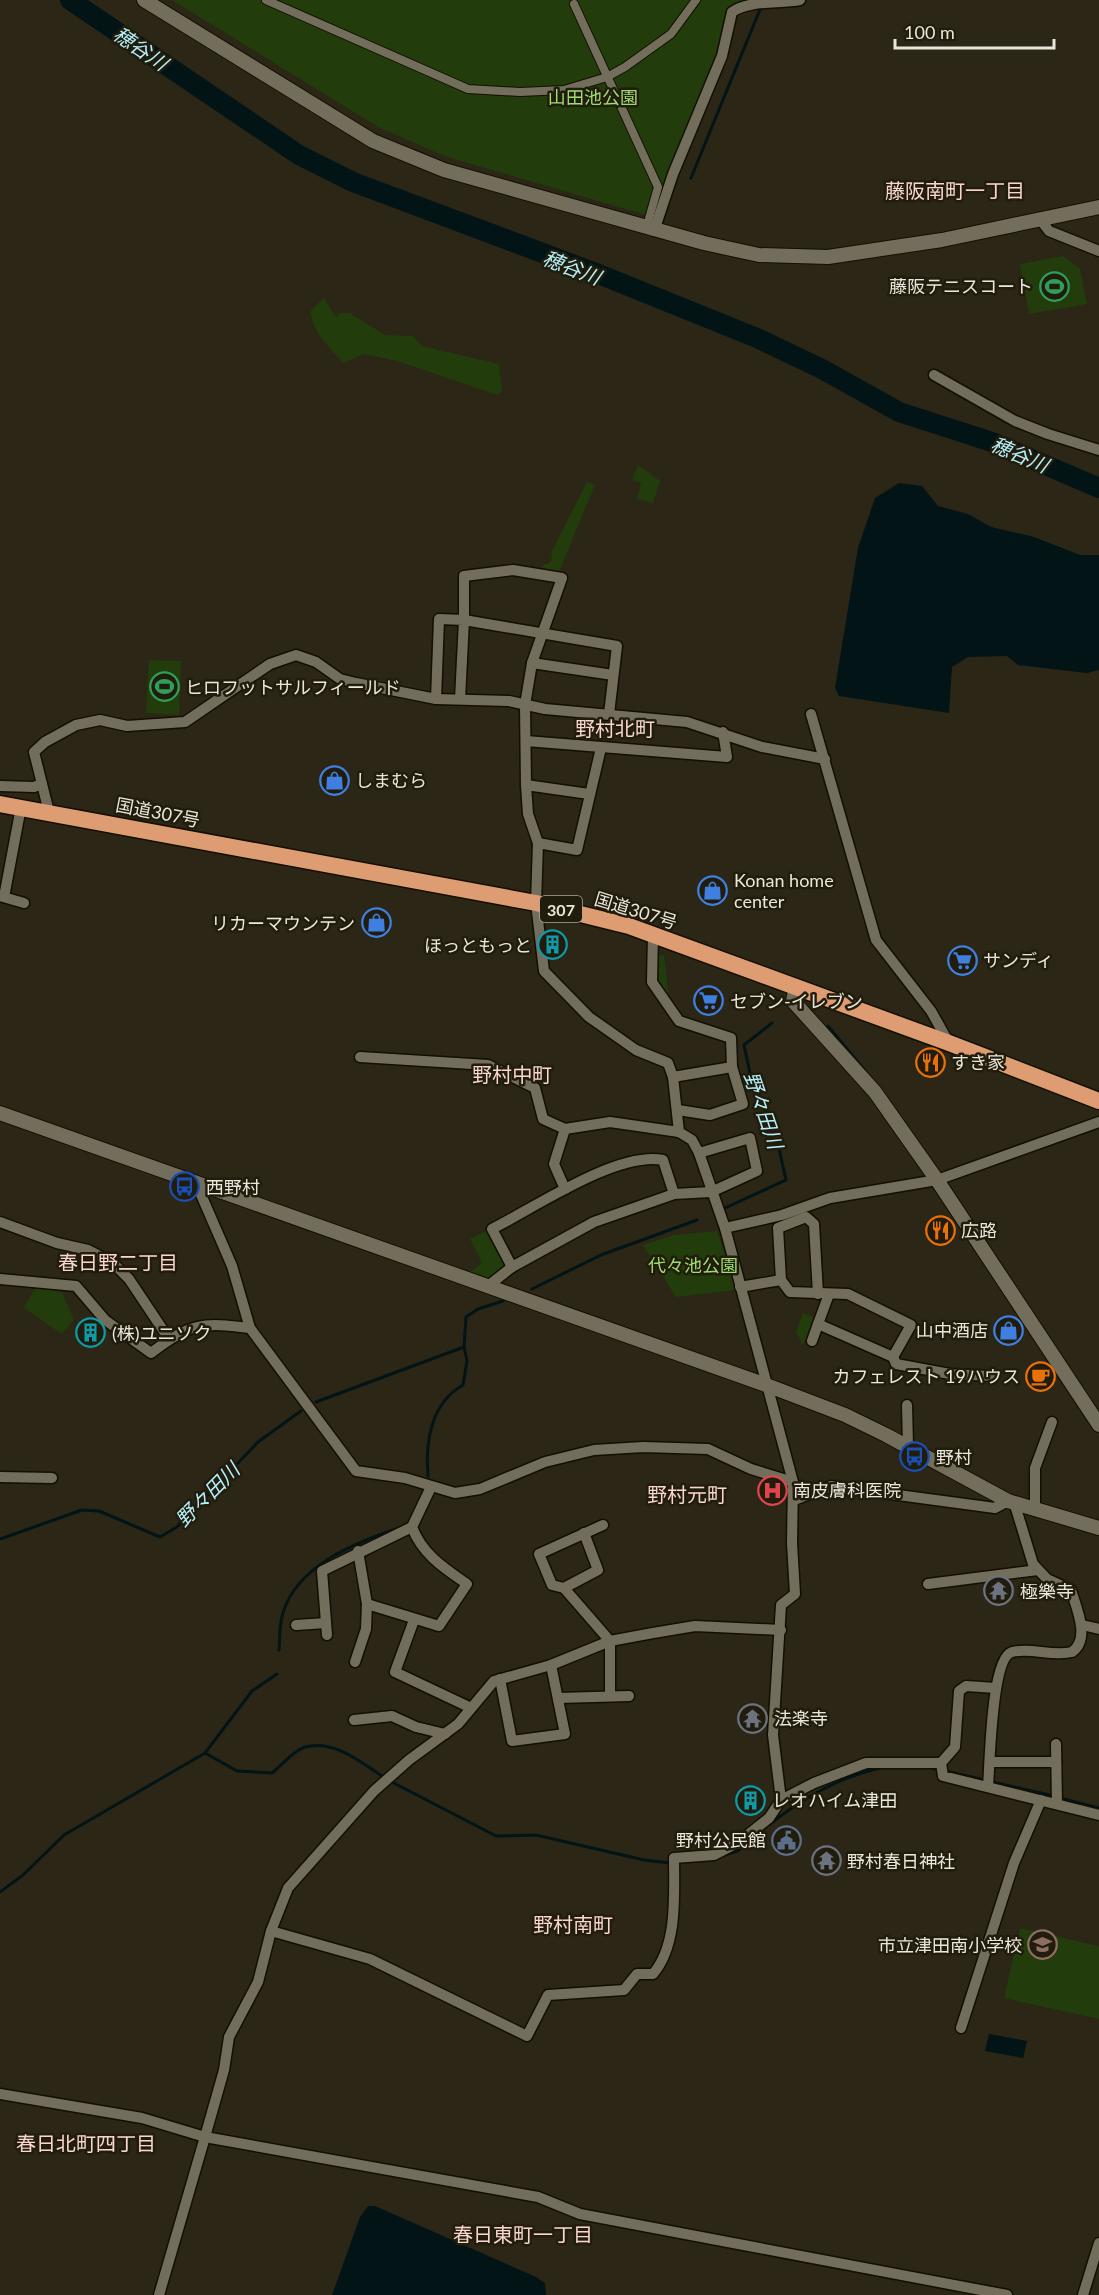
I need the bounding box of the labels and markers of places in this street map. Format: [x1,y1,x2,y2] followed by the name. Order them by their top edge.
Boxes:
[1038,270,1070,302] sports icon: 藤阪テニスコート
[889,275,1033,297] place label: 藤阪テニスコート
[148,671,180,703] sports icon: ヒロフットサルフィールド
[185,676,401,698] place label: ヒロフットサルフィールド
[318,764,350,796] shop icon: しまむら
[355,769,427,791] place label: しまむら
[734,869,834,912] place label: Konan home center
[697,874,729,906] shop icon: Konan home center
[360,907,392,939] shop icon: リカーマウンテン
[211,912,355,934] place label: リカーマウンテン
[537,929,569,961] building icon: ほっともっと
[424,934,532,956] place label: ほっともっと
[946,944,978,976] supermarket icon: サンディ
[983,949,1054,971] place label: サンディ
[693,985,725,1017] supermarket icon: セブン-イレブン
[730,990,863,1012] place label: セブン-イレブン
[914,1046,946,1078] restaurant icon: すき家
[951,1051,1005,1073] place label: すき家
[169,1171,201,1203] bus stop icon: 西野村
[206,1176,260,1198] place label: 西野村
[924,1214,956,1246] restaurant icon: 広路
[961,1219,997,1241] place label: 広路
[993,1314,1025,1346] shop icon: 山中酒店
[75,1317,107,1349] building icon: (株)ユニソク
[916,1319,988,1341] place label: 山中酒店
[112,1322,212,1344] place label: (株)ユニソク
[1025,1360,1057,1392] cafe icon: カフェレスト 19ハウス
[833,1365,1020,1387] place label: カフェレスト 19ハウス
[899,1441,931,1473] bus stop icon: 野村
[936,1446,972,1468] place label: 野村
[756,1474,788,1506] hospital icon: 南皮膚科医院
[793,1479,901,1501] place label: 南皮膚科医院
[983,1575,1015,1607] temple icon: 極樂寺
[1020,1580,1074,1602] place label: 極樂寺
[737,1702,769,1734] temple icon: 法楽寺
[774,1707,828,1729] place label: 法楽寺
[735,1784,767,1816] building icon: レオハイム津田
[772,1789,897,1811] place label: レオハイム津田
[771,1824,803,1856] public building icon: 野村公民館
[676,1829,766,1851] place label: 野村公民館
[810,1845,842,1877] temple icon: 野村春日神社
[847,1850,955,1872] place label: 野村春日神社
[1027,1929,1059,1961] school or university icon: 市立津田南小学校
[878,1934,1022,1956] place label: 市立津田南小学校

